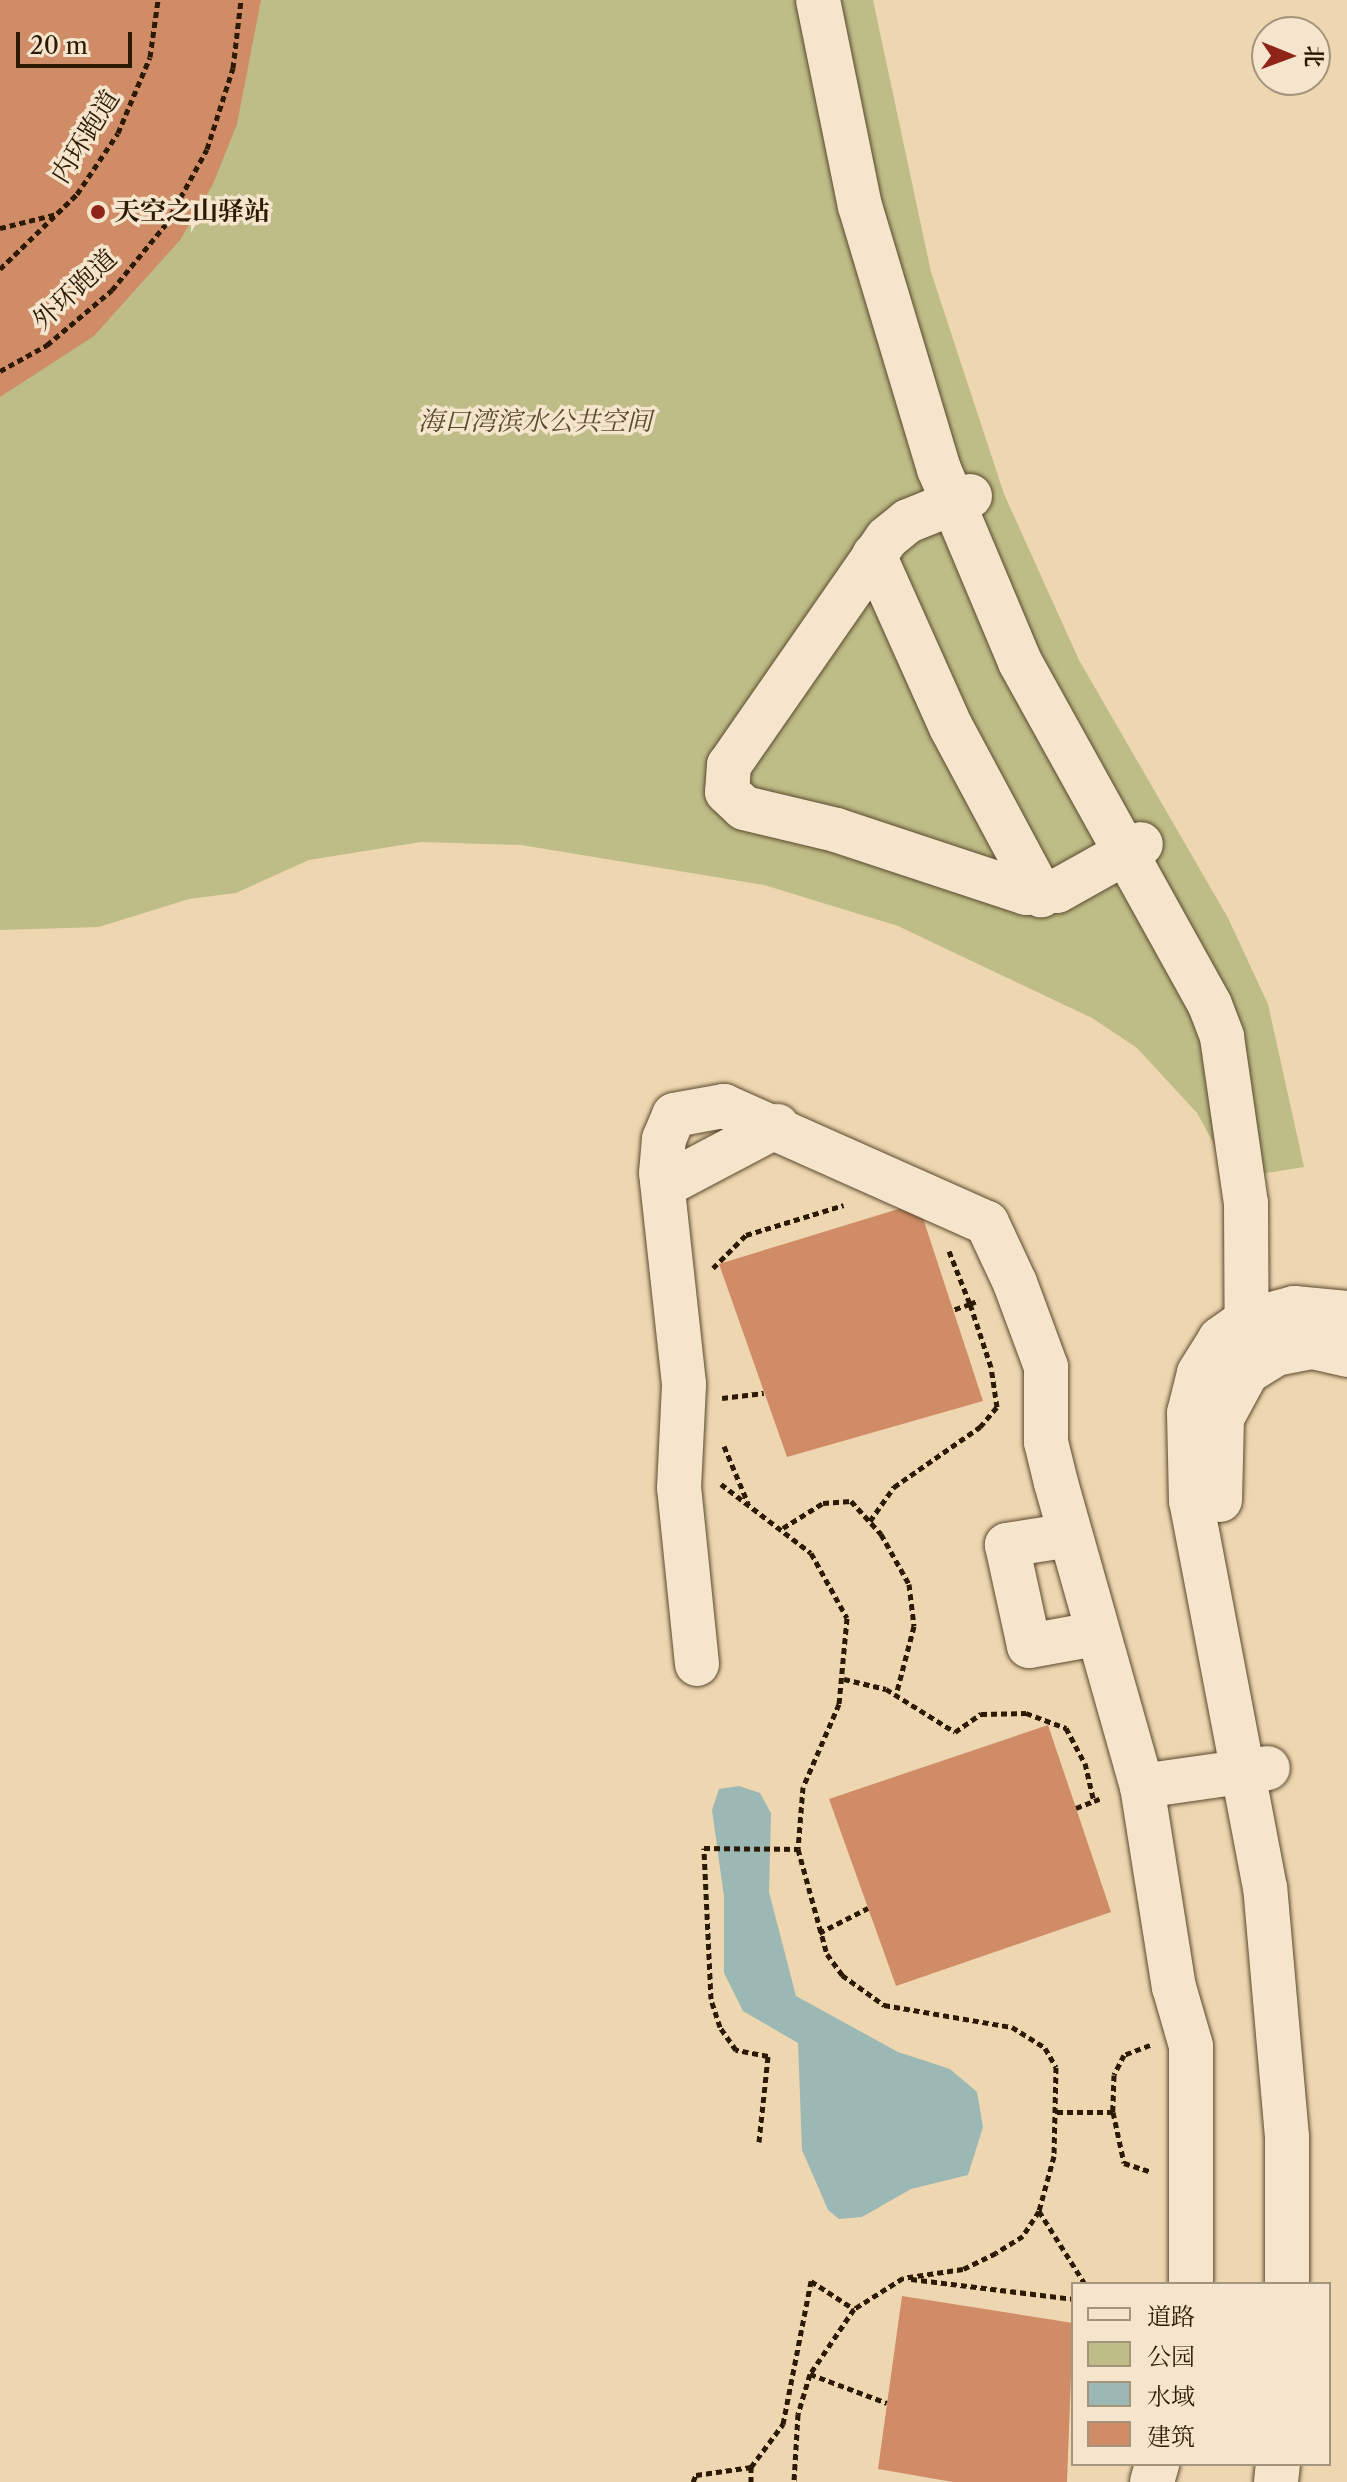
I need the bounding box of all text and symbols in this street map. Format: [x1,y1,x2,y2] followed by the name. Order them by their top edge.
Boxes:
[20,16,136,66] scale bar
[1251,16,1331,96] north arrow
[30,31,88,60] text: 20 m
[1300,45,1327,68] text: 北
[45,85,127,189] street label: 内环跑道
[114,196,270,228] place label: 天空之山驿站
[89,203,107,221] marker: 天空之山驿站
[26,243,124,337] street label: 外环跑道
[418,406,652,438] park label: 海口湾滨水公共空间
[1071,2282,1331,2466] legend
[1147,2302,1195,2331] text: 道路
[1147,2342,1195,2371] text: 公园
[1147,2382,1195,2411] text: 水域
[1147,2422,1195,2451] text: 建筑

